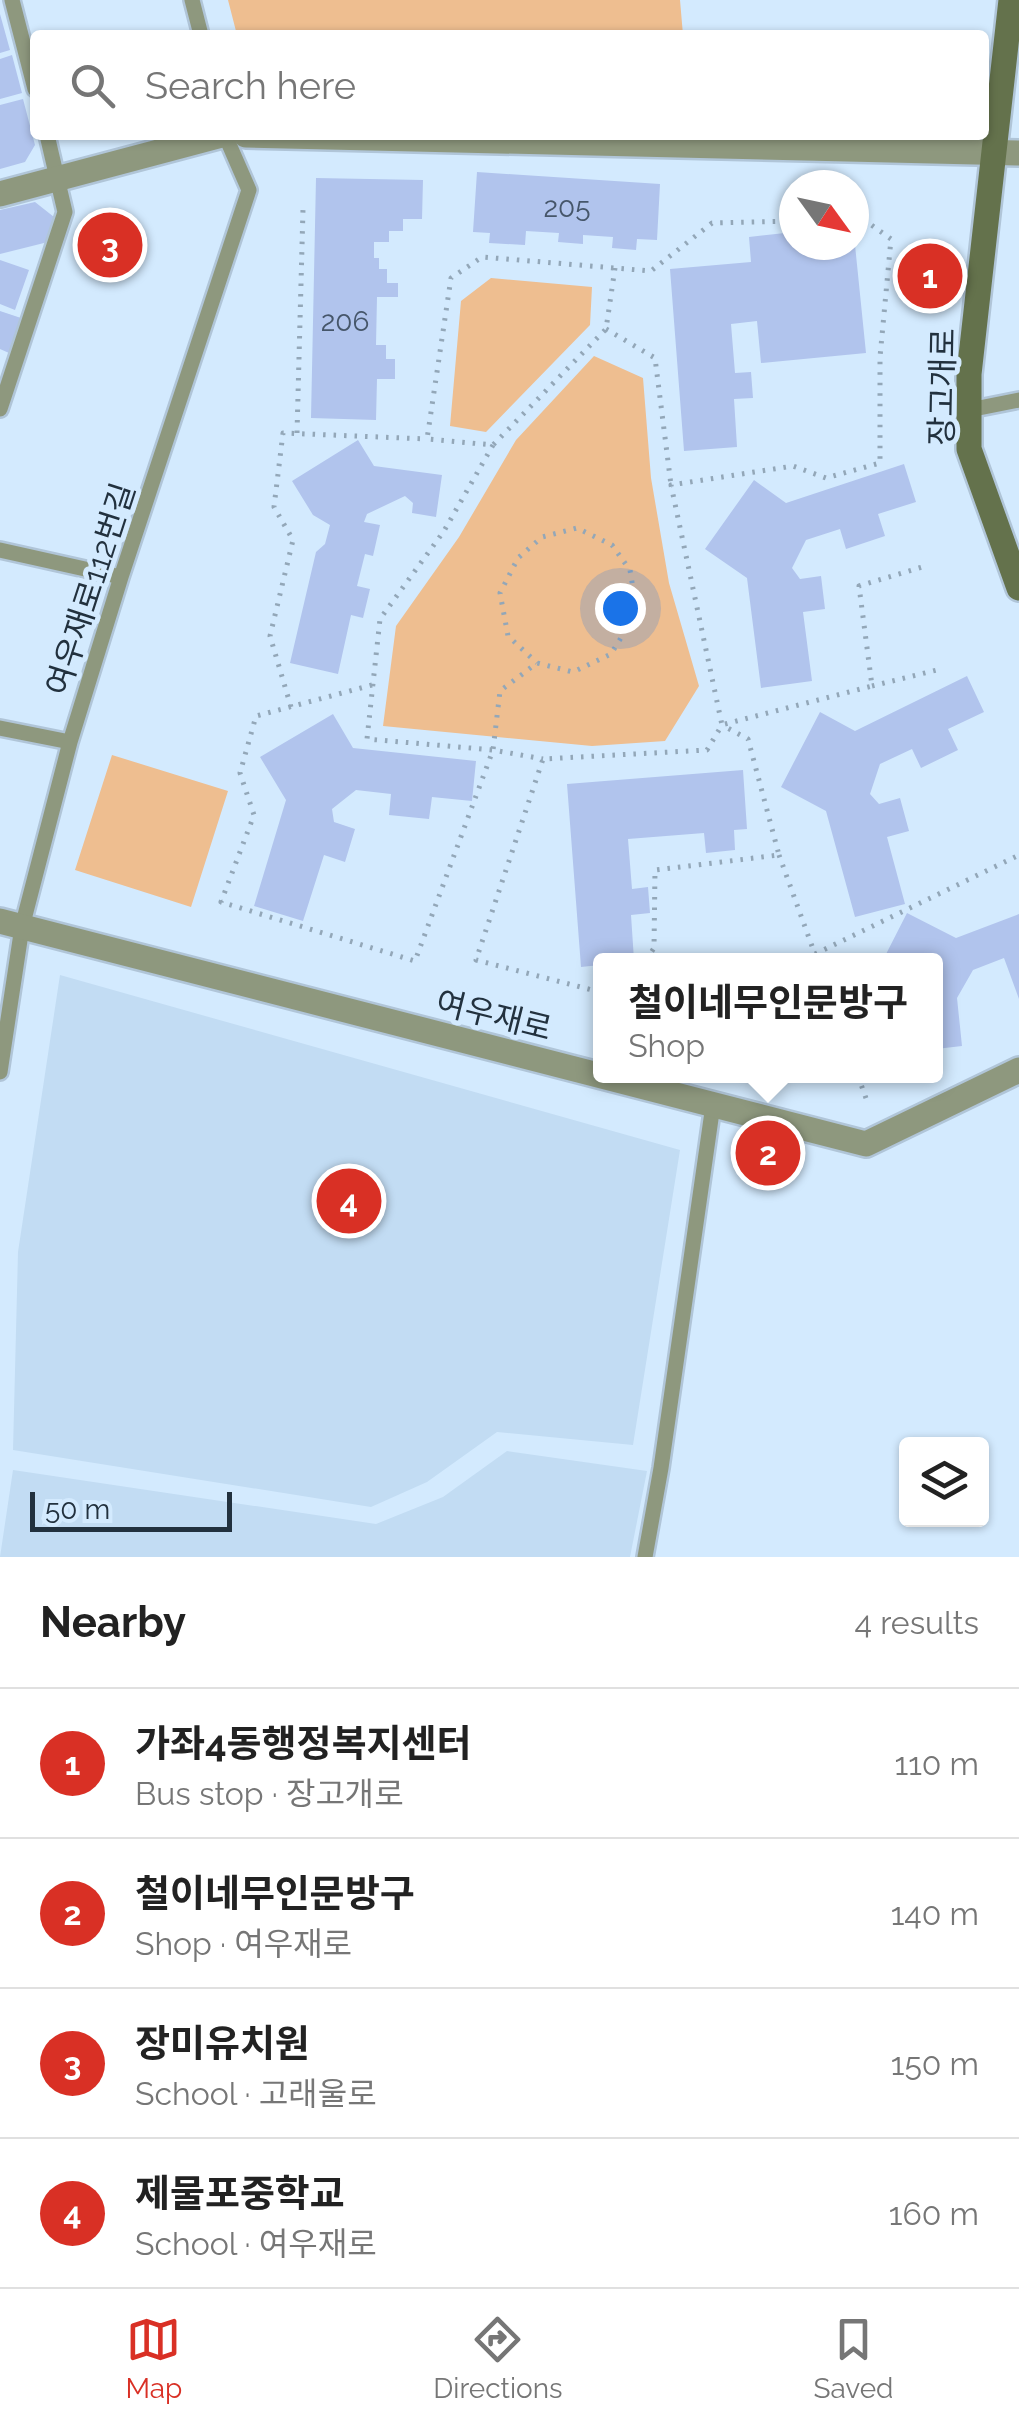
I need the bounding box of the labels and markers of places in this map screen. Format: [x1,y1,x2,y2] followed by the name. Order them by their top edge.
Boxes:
[78,208,142,282] pin: 3
[898,238,962,314] pin: 1
[736,1116,800,1190] pin: 2
[316,1164,382,1238] pin: 4

